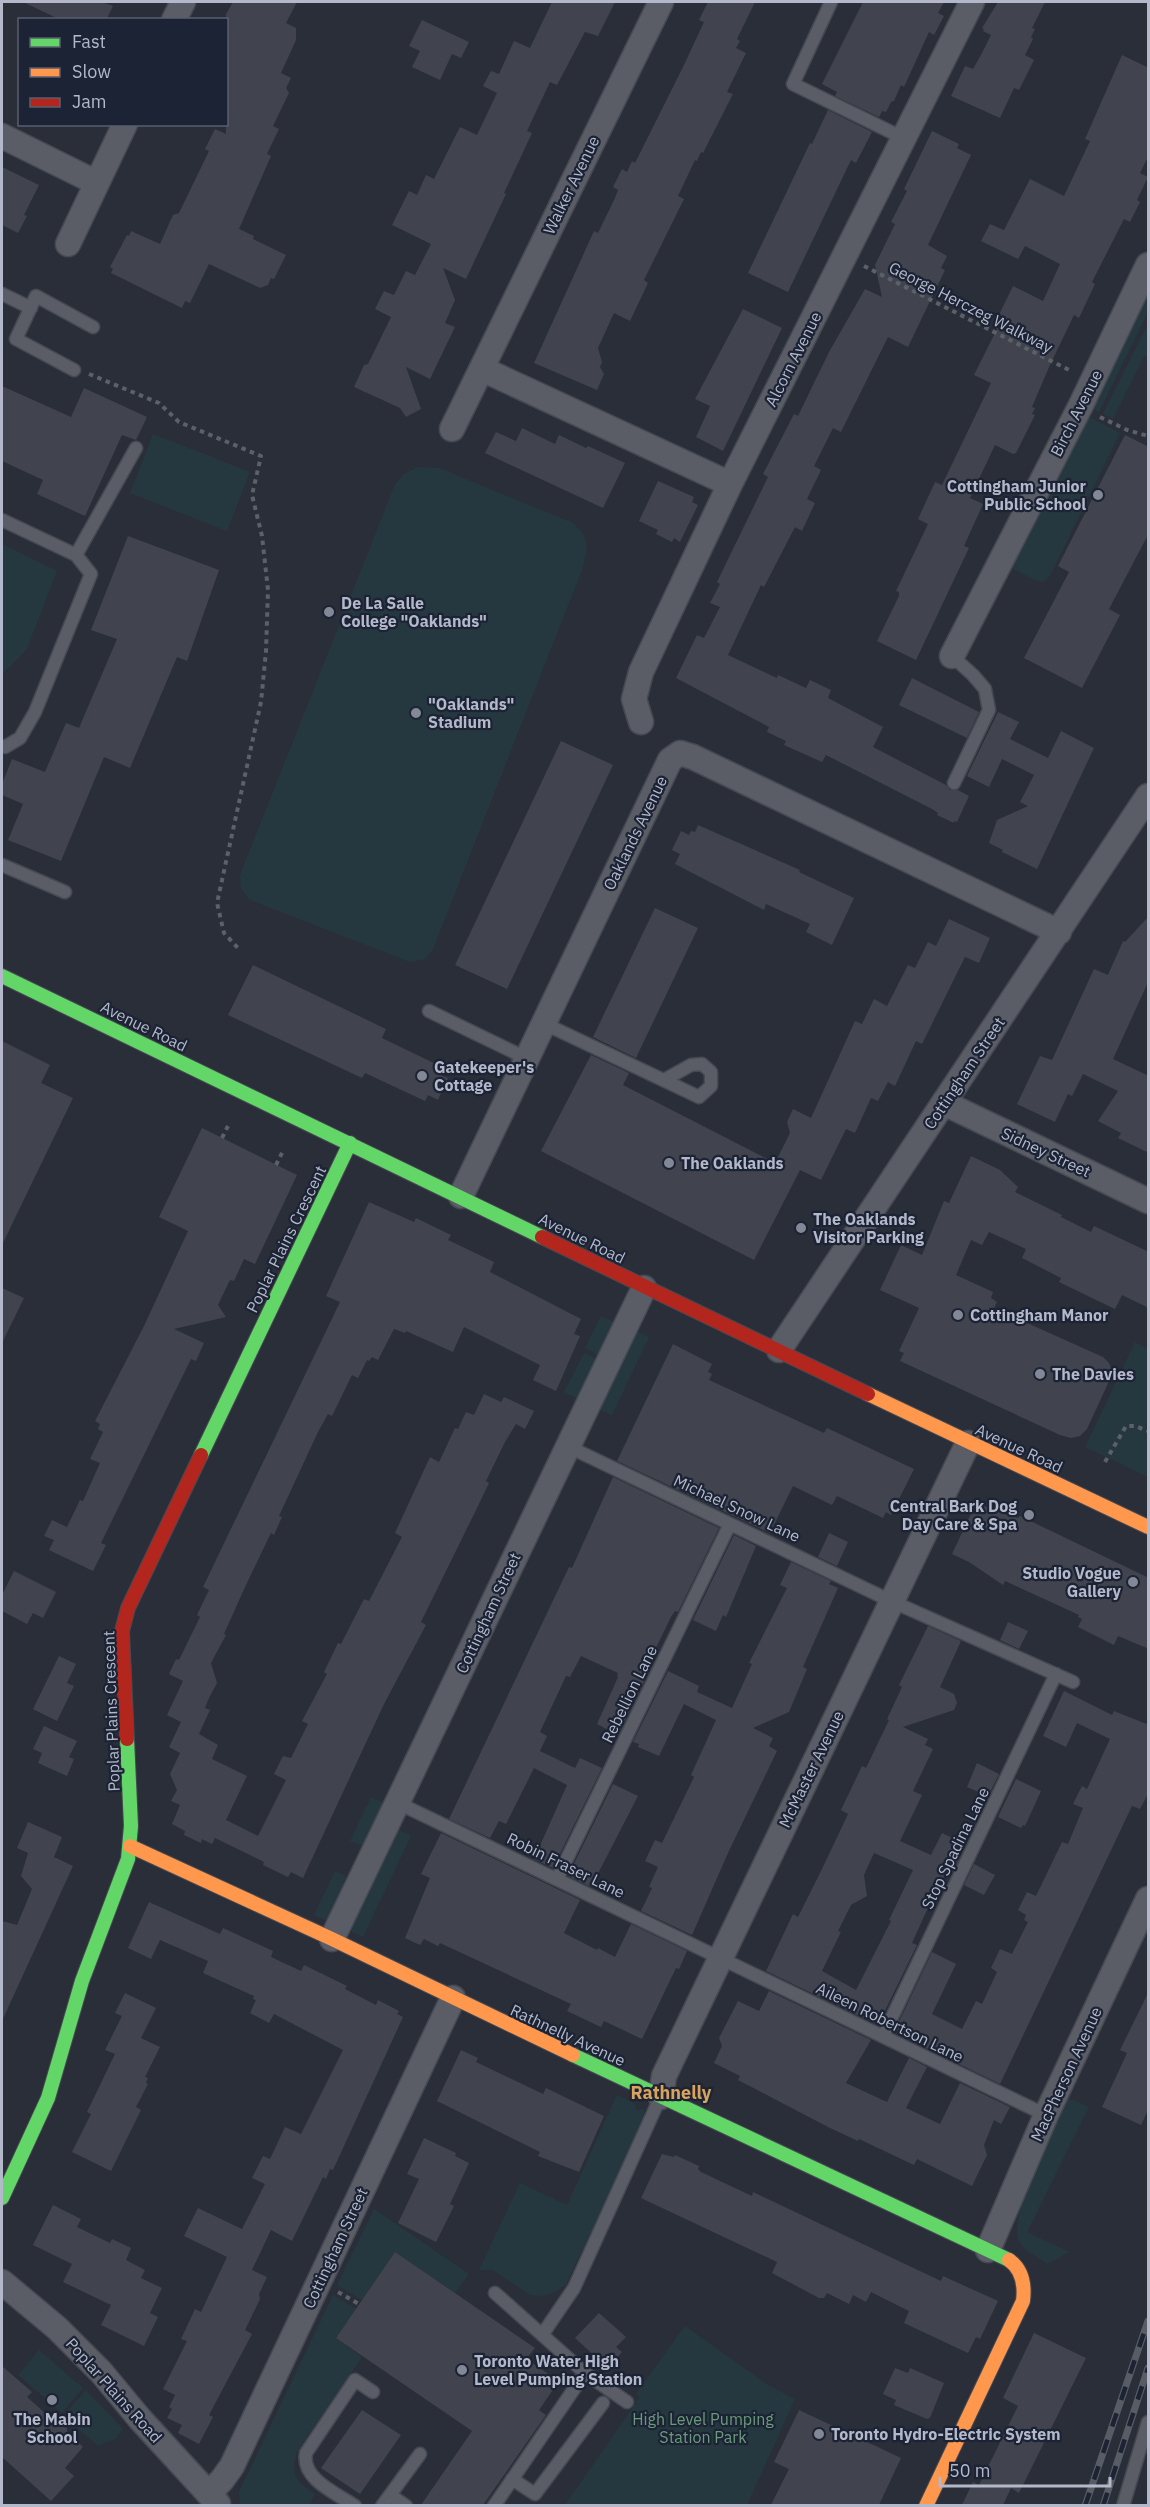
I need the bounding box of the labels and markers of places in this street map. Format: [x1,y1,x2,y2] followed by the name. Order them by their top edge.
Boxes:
[947,476,1087,514] place label: Cottingham Junior Public School
[1091,488,1105,502] marker: Cottingham Junior Public School
[341,593,487,631] place label: De La Salle College "Oaklands"
[322,605,336,619] marker: De La Salle College "Oaklands"
[428,694,515,732] place label: "Oaklands" Stadium
[409,706,423,720] marker: "Oaklands" Stadium
[434,1057,534,1095] place label: Gatekeeper's Cottage
[415,1069,429,1083] marker: Gatekeeper's Cottage
[681,1153,784,1173] place label: The Oaklands
[662,1156,676,1170] marker: The Oaklands
[813,1209,924,1247] place label: The Oaklands Visitor Parking
[794,1221,808,1235] marker: The Oaklands Visitor Parking
[970,1305,1109,1325] place label: Cottingham Manor
[951,1308,965,1322] marker: Cottingham Manor
[1052,1364,1134,1384] place label: The Davies
[1033,1367,1047,1381] marker: The Davies
[890,1496,1017,1534] place label: Central Bark Dog Day Care & Spa
[1022,1508,1036,1522] marker: Central Bark Dog Day Care & Spa
[1022,1563,1121,1601] place label: Studio Vogue Gallery
[1126,1575,1140,1589] marker: Studio Vogue Gallery
[474,2351,642,2389] place label: Toronto Water High Level Pumping Station
[455,2363,469,2377] marker: Toronto Water High Level Pumping Station
[45,2393,59,2407] marker: The Mabin School
[13,2409,91,2447] place label: The Mabin School
[831,2424,1061,2444] place label: Toronto Hydro-Electric System
[812,2427,826,2441] marker: Toronto Hydro-Electric System

